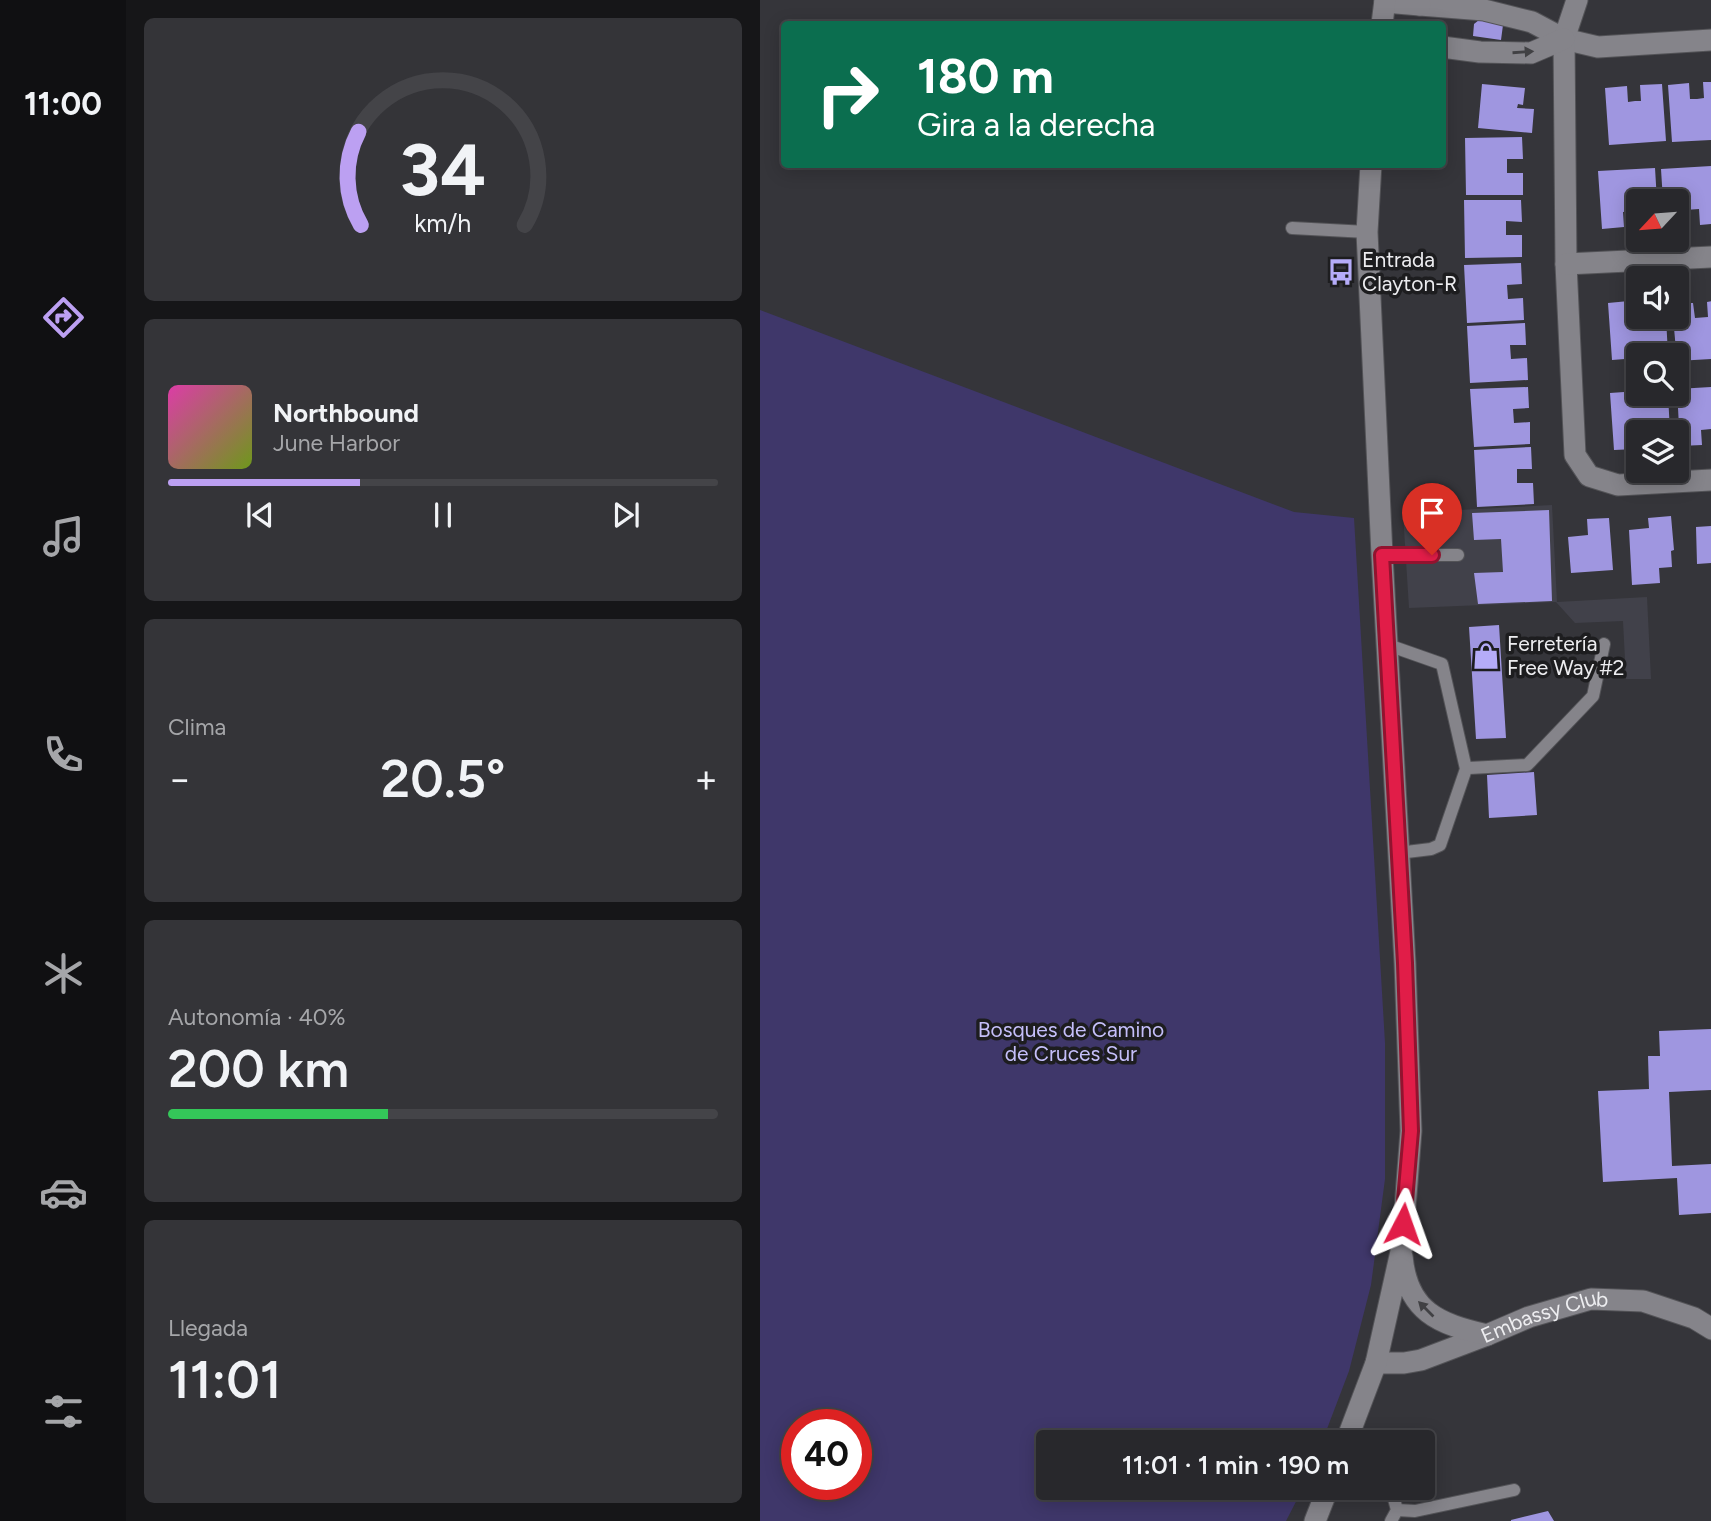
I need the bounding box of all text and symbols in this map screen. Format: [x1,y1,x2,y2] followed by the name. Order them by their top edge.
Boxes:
[917,46,1054,105] text: 180 m
[1512,46,1534,57] one-way arrow
[802,49,893,140] icon: right
[24,85,102,123] text: 11:00
[917,106,1155,144] text: Gira a la derecha
[400,127,486,214] text: 34
[1626,189,1689,252] north arrow
[1626,189,1689,483] map controls
[414,208,472,238] text: km/h
[1362,247,1457,296] place label: Entrada Clayton-R
[1326,257,1356,287] bus stop icon: Entrada Clayton-R
[1626,266,1689,329] button: sound
[39,293,88,342] icon: directions
[1626,343,1689,406] button: search
[273,397,419,429] text: Northbound
[1626,420,1689,483] button: layers
[273,429,400,457] text: June Harbor
[1402,483,1462,555] pin
[1413,494,1451,532] icon: arrive
[241,496,279,534] icon: previous
[424,496,462,534] icon: pause
[607,496,645,534] icon: next
[39,512,88,561] icon: music
[1507,631,1624,680] place label: Ferretería Free Way #2
[1471,641,1501,671] shop icon: Ferretería Free Way #2
[168,713,226,741] text: Clima
[39,730,88,779] icon: phone
[381,748,505,810] text: 20.5°
[168,756,192,802] text: −
[694,756,718,802] text: +
[39,949,88,998] icon: climate
[168,1003,346,1031] text: Autonomía · 40%
[978,1017,1164,1066] park label: Bosques de Camino de Cruces Sur
[168,1038,349,1100] text: 200 km
[39,1168,88,1217] icon: car
[1366,1187,1440,1261] position arrow
[1477,1285,1609,1348] street label: Embassy Club
[1417,1300,1434,1317] one-way arrow
[168,1314,248,1342] text: Llegada
[168,1349,282,1411] text: 11:01
[39,1387,88,1436] icon: filters
[781,1409,872,1500] speed limit sign: 40
[1122,1449,1349,1481] text: 11:01 · 1 min · 190 m

